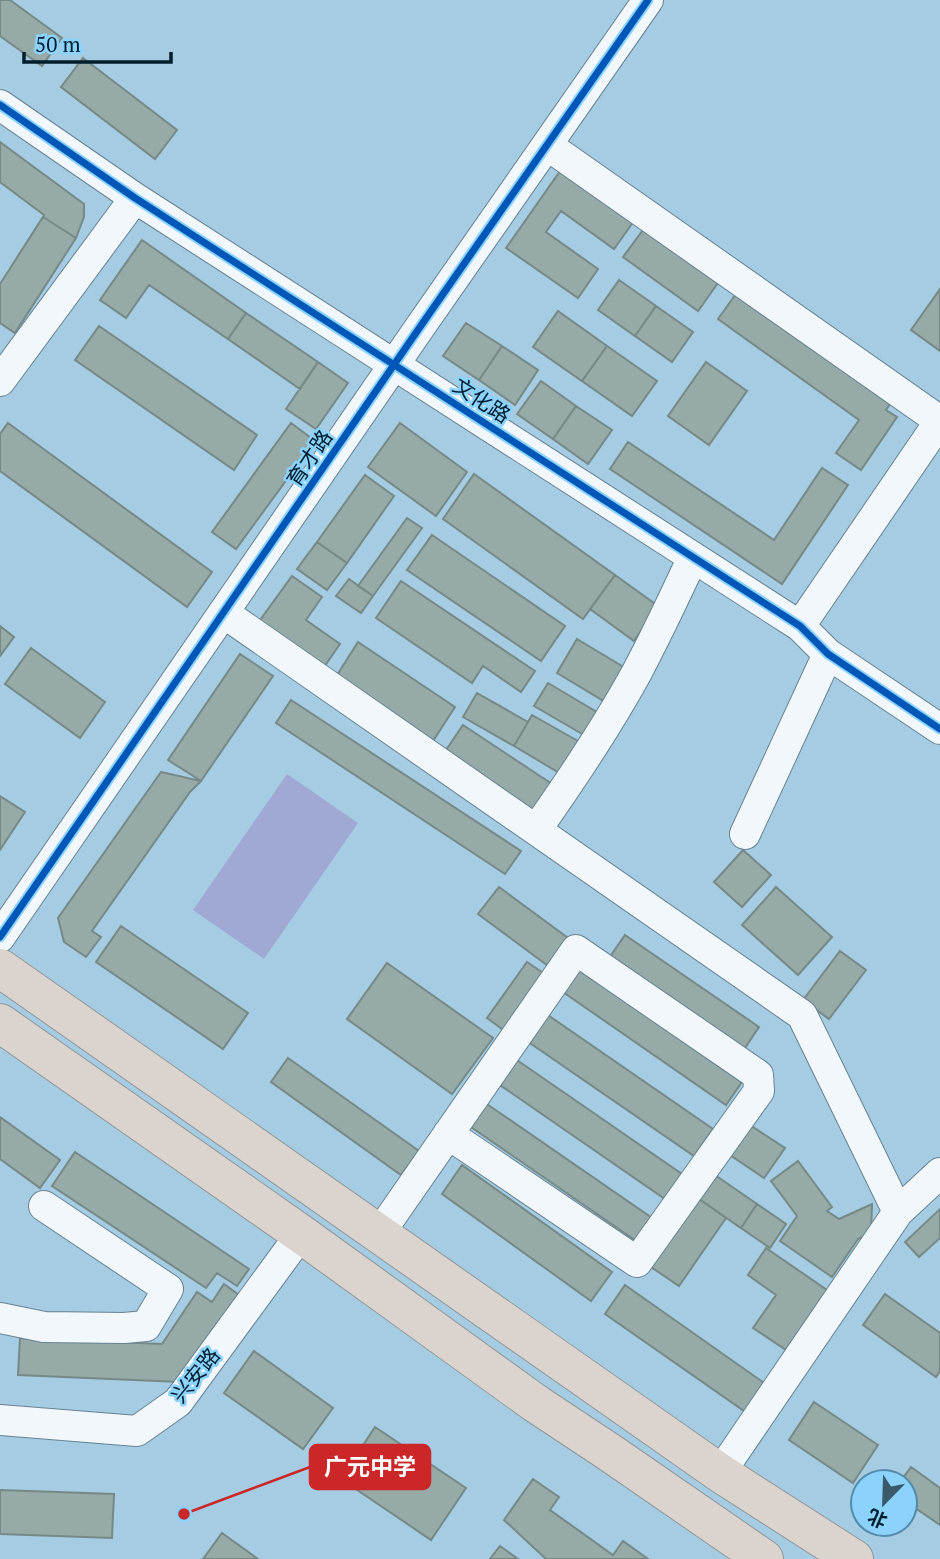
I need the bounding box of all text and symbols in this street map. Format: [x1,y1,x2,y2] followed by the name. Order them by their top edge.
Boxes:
[24,21,172,65] scale bar
[35,30,81,58] text: 50 m
[448,371,516,429] street label: 文化路
[280,424,338,492] street label: 育才路
[164,1342,226,1408] street label: 兴安路
[310,1445,430,1489] callout: 广元中学
[324,1451,416,1482] text: 广元中学
[849,1468,919,1538] north arrow
[864,1504,891,1534] text: 北

